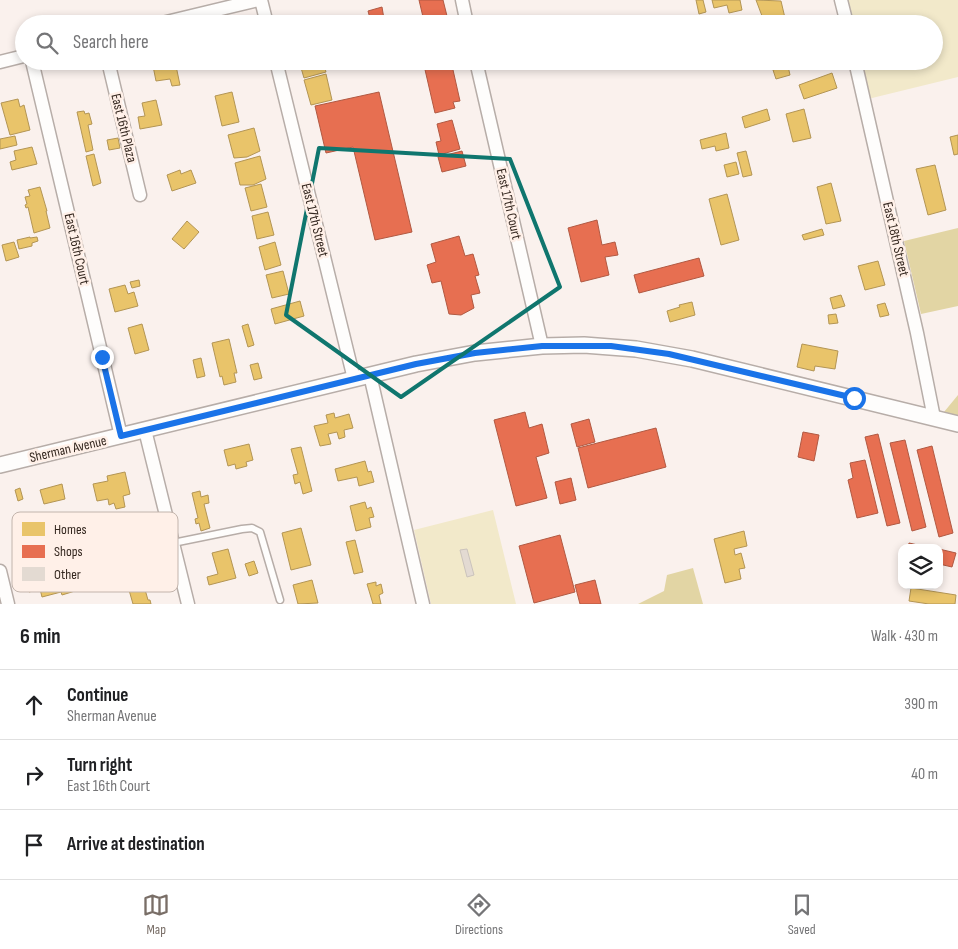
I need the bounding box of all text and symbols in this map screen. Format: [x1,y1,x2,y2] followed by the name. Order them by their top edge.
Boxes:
[15,15,943,70] search box
[33,29,61,57] icon: search
[73,31,149,54] text: Search here
[107,92,141,164] street label: East 16th Plaza
[493,167,525,241] street label: East 17th Court
[298,182,332,258] street label: East 17th Street
[879,200,913,278] street label: East 18th Street
[61,212,93,286] street label: East 16th Court
[91,346,114,369] route end
[843,387,866,410] route start
[28,432,108,466] street label: Sherman Avenue
[12,512,178,592] legend
[54,521,87,538] text: Homes
[54,543,83,560] text: Shops
[898,544,943,589] map controls
[898,544,943,589] button: layers
[54,566,81,583] text: Other
[20,624,61,649] text: 6 min
[871,627,938,646] text: Walk · 430 m
[67,684,128,707] text: Continue
[20,691,48,719] icon: ahead
[904,695,938,714] text: 390 m
[67,707,157,726] text: Sherman Avenue
[67,754,132,777] text: Turn right
[20,761,48,789] icon: right
[911,765,938,784] text: 40 m
[67,777,150,796] text: East 16th Court
[20,831,48,859] icon: arrive
[67,833,205,856] text: Arrive at destination
[142,891,170,938] tab: Map
[455,891,503,938] tab: Directions
[788,891,816,938] tab: Saved

